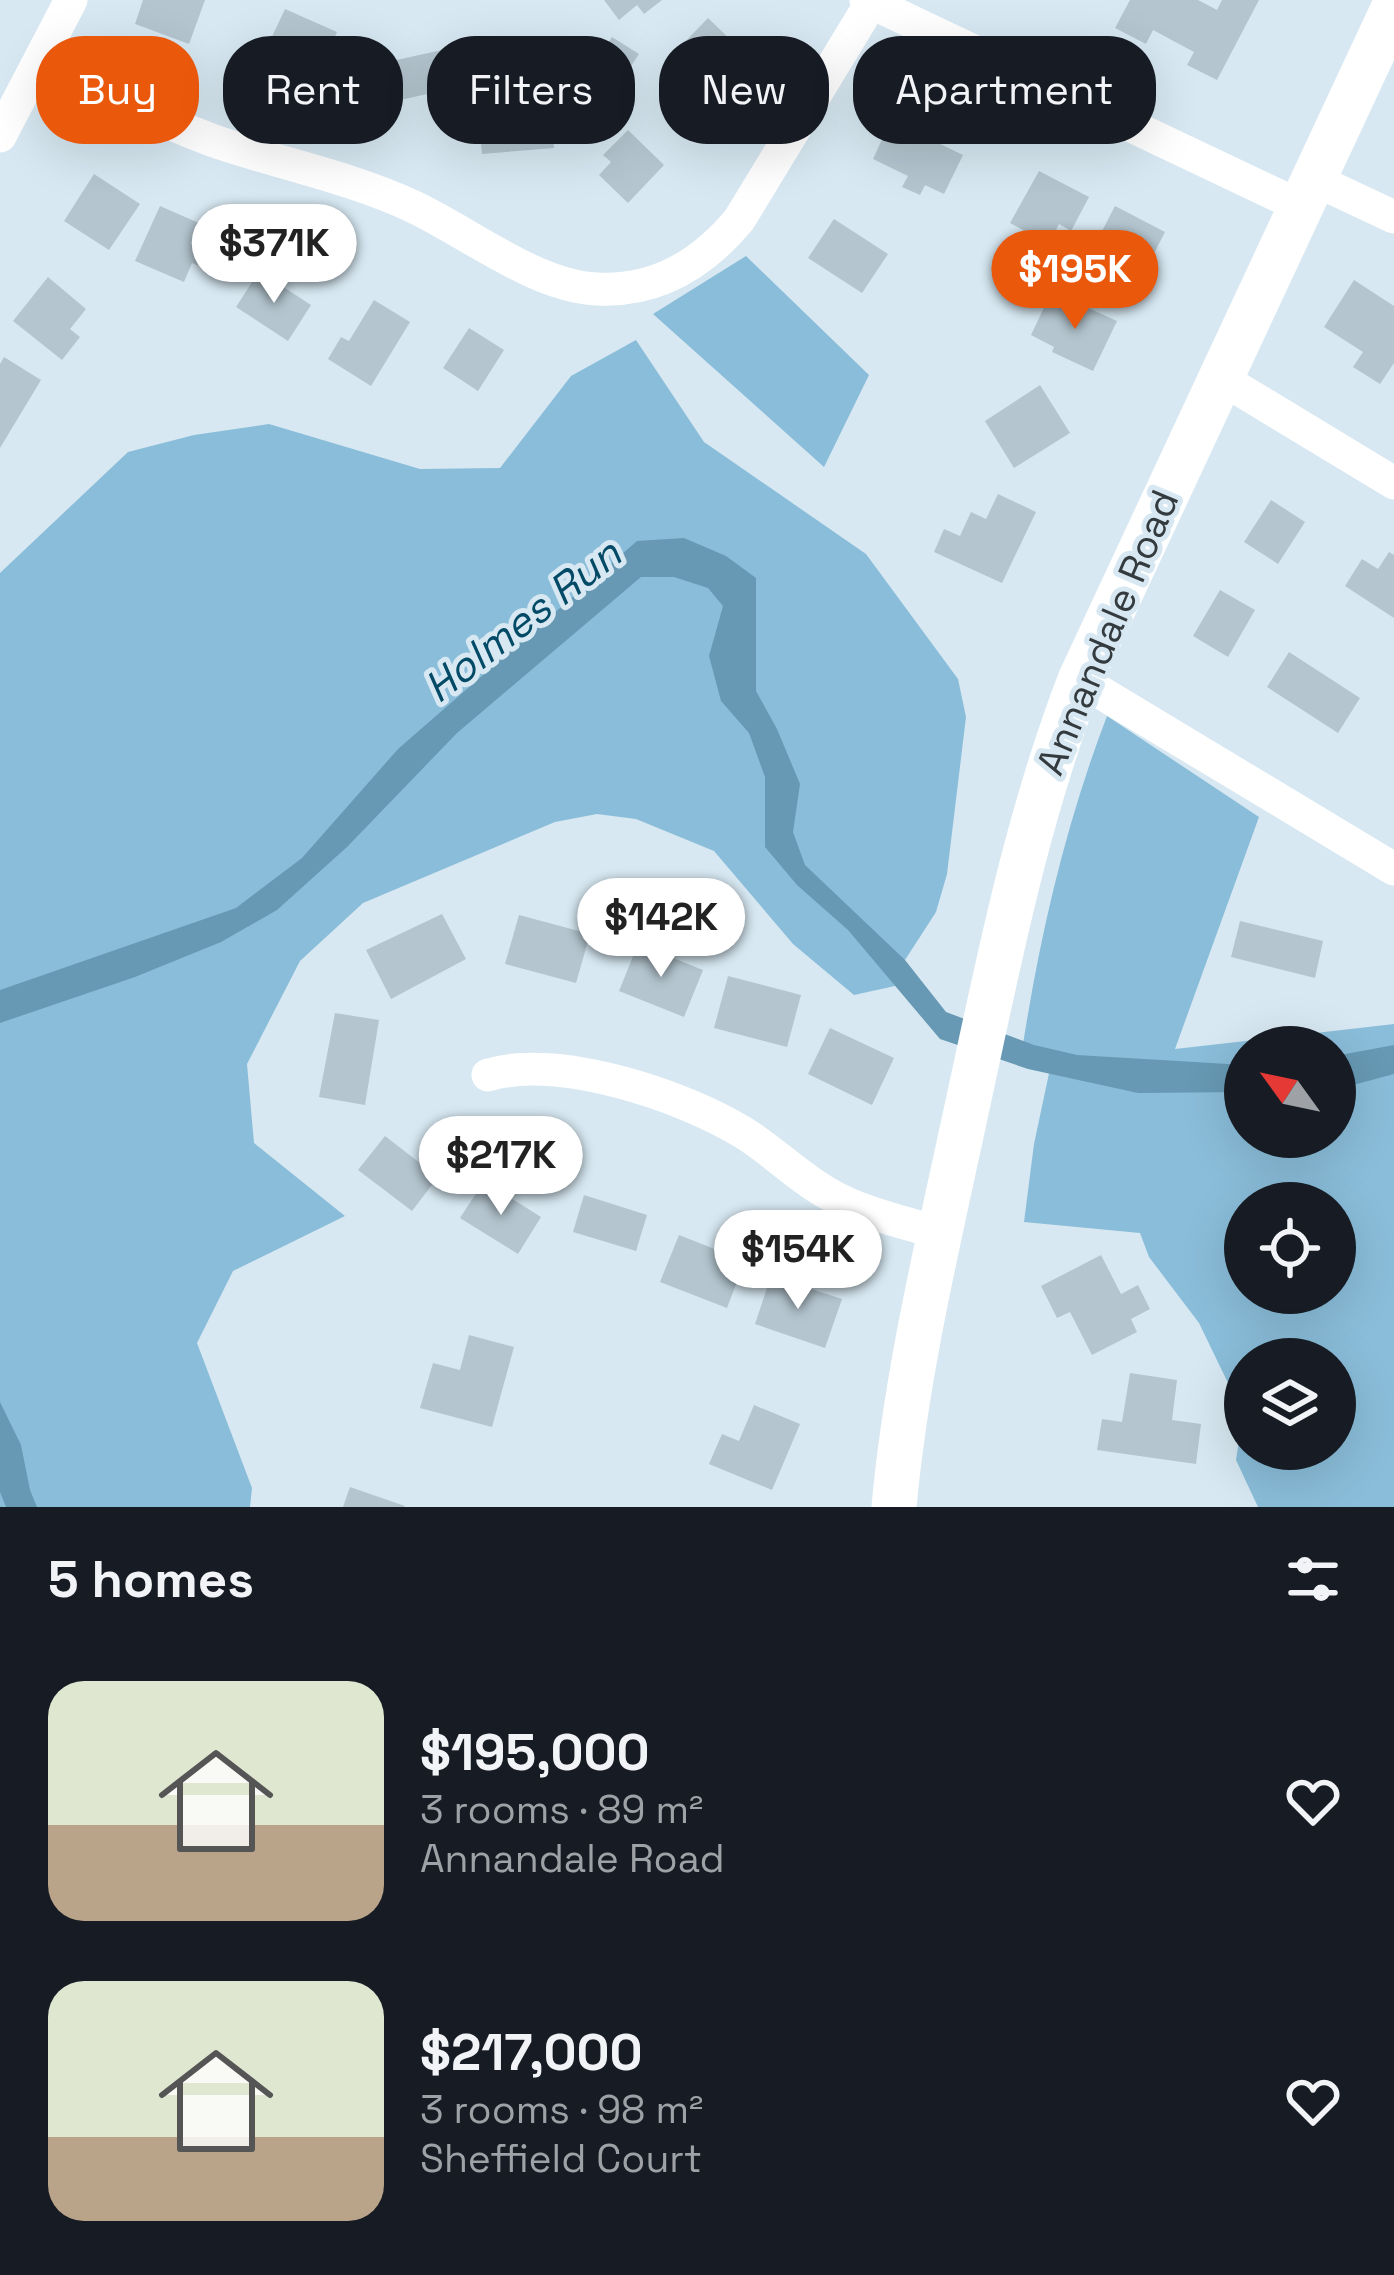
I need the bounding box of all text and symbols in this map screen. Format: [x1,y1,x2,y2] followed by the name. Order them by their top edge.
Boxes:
[36,36,199,144] chip: Buy
[223,36,403,144] chip: Rent
[427,36,635,144] chip: Filters
[659,36,829,144] chip: New
[853,36,1156,144] chip: Apartment
[190,204,358,306] pin: $371K
[219,218,329,267] text: $371K
[991,230,1159,332] pin: $195K
[1018,244,1132,293] text: $195K
[1025,482,1190,782] street label: Annandale Road
[413,526,632,714] water label: Holmes Run
[577,878,745,980] pin: $142K
[604,892,718,941] text: $142K
[1224,1026,1356,1158] north arrow
[1224,1026,1356,1470] map controls
[417,1116,585,1218] pin: $217K
[446,1130,556,1179] text: $217K
[1224,1182,1356,1314] button: locate
[714,1210,882,1312] pin: $154K
[741,1224,855,1273] text: $154K
[1224,1338,1356,1470] button: layers
[1280,1546,1346,1612] icon: filters
[48,1547,254,1612] text: 5 homes
[420,1720,650,1785] text: $195,000
[144,1729,288,1873] icon: home
[1280,1768,1346,1834] icon: heart
[420,1785,703,1834] text: 3 rooms · 89 m²
[420,1834,725,1883] text: Annandale Road
[420,2020,643,2085] text: $217,000
[144,2029,288,2173] icon: home
[1280,2068,1346,2134] icon: heart
[420,2085,703,2134] text: 3 rooms · 98 m²
[420,2134,702,2183] text: Sheffield Court

